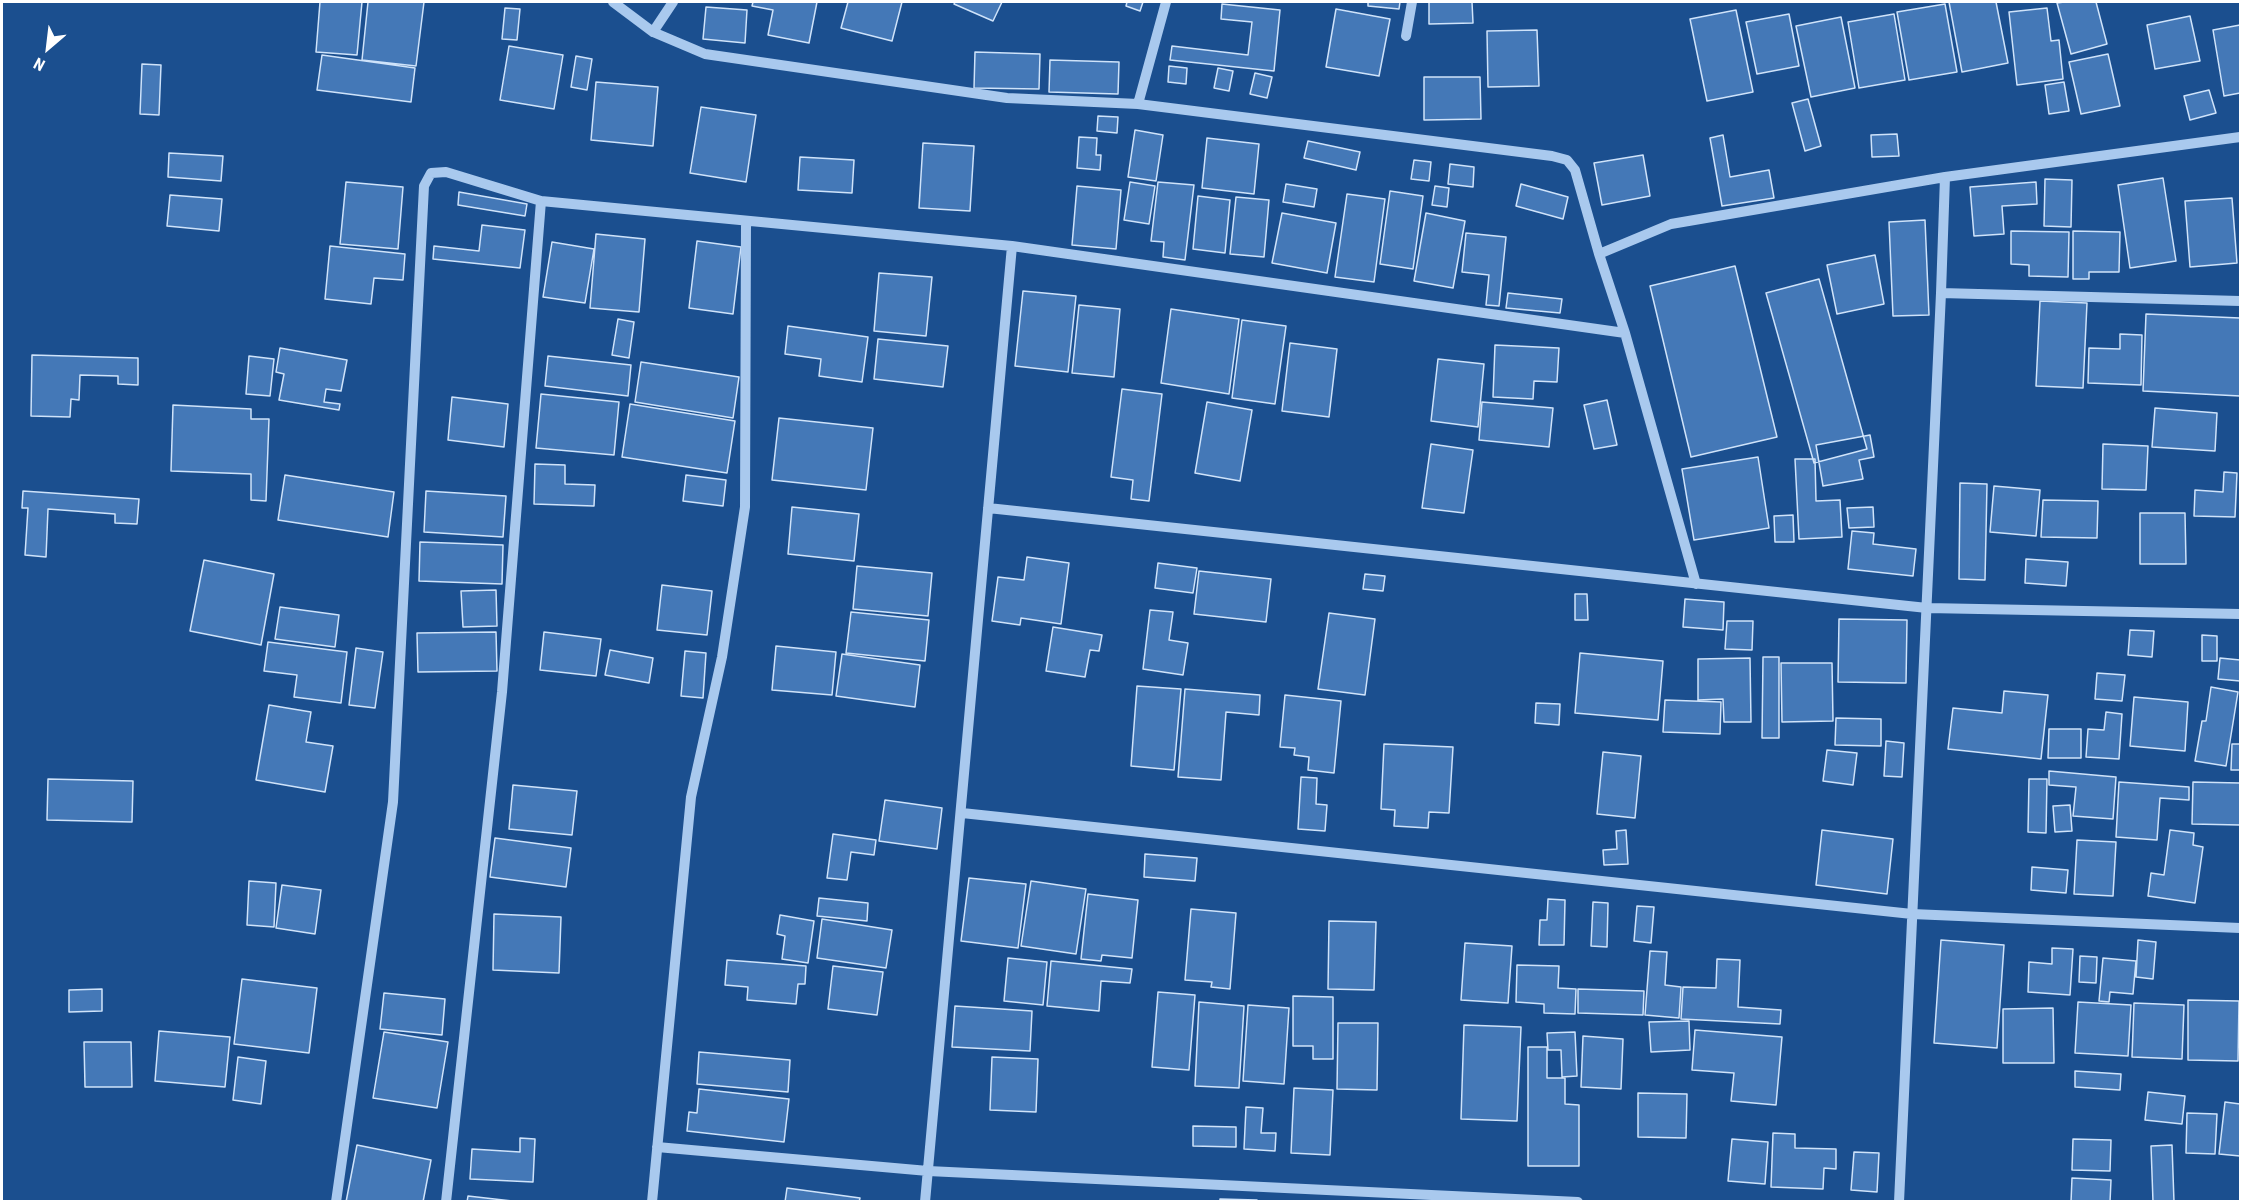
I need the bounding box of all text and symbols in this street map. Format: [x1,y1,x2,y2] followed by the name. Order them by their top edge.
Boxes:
[18,18,78,78] north arrow
[31,54,48,75] text: N

